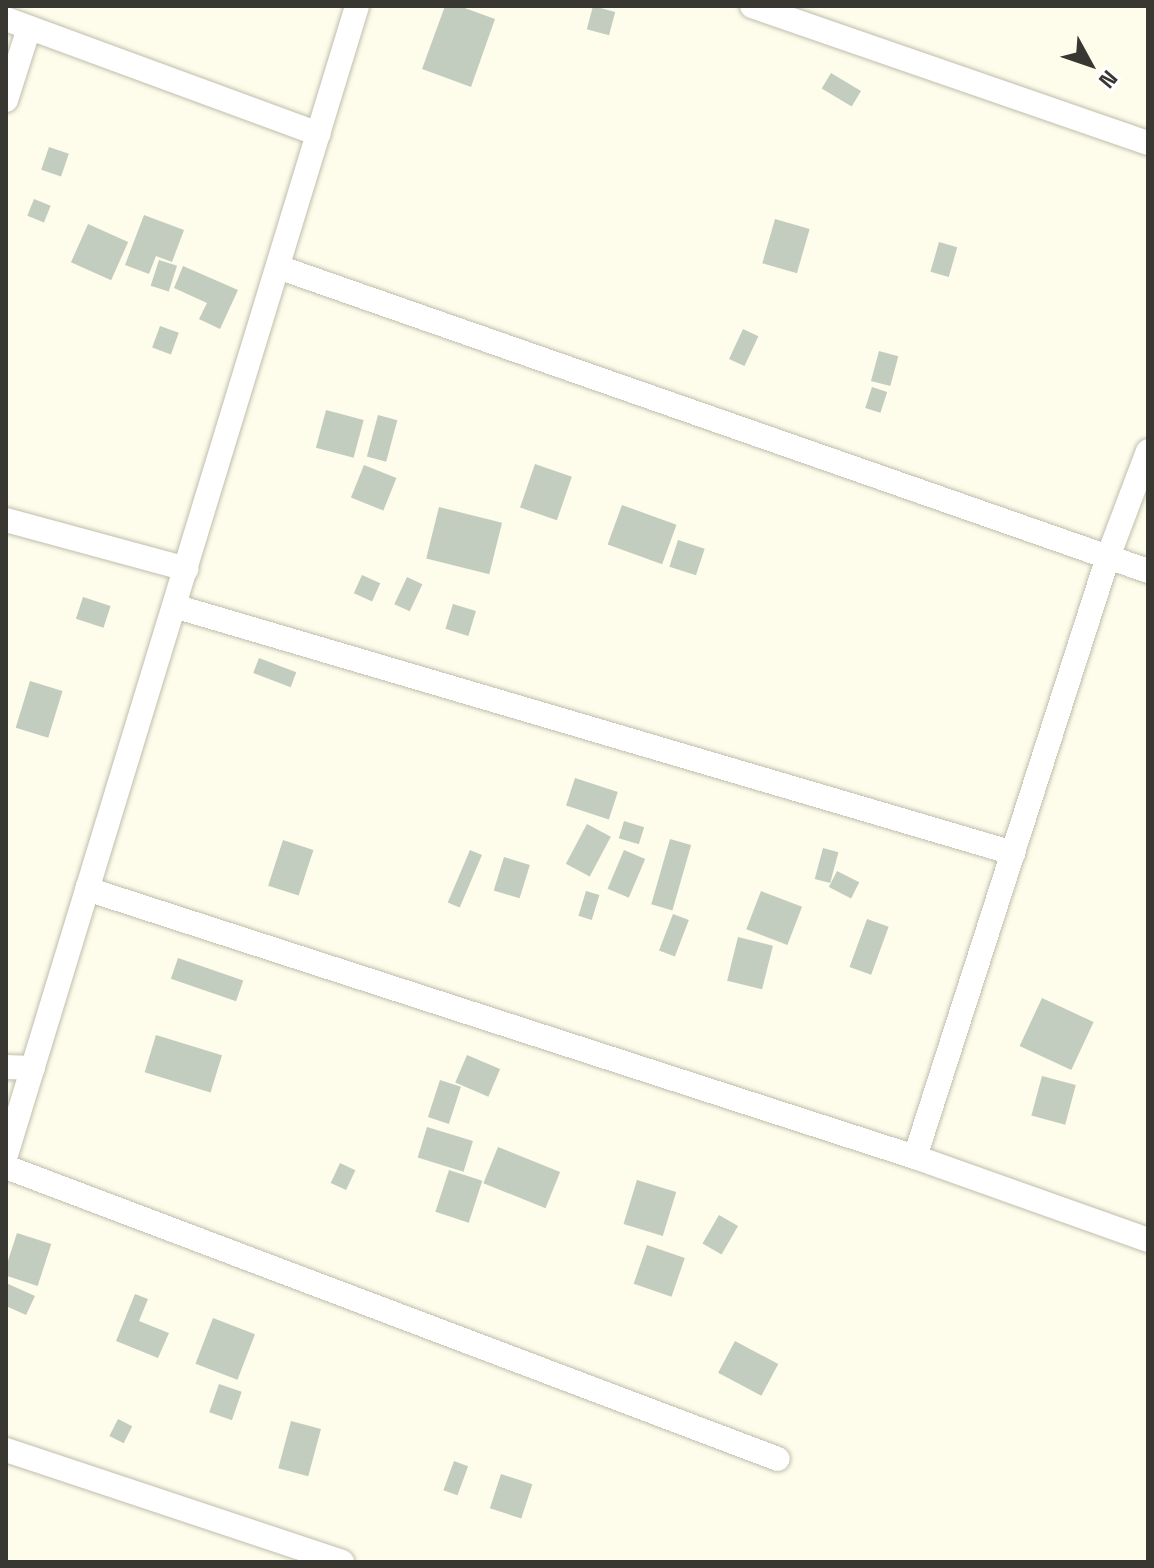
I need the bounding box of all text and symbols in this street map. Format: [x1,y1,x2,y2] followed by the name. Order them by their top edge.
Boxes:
[1050,24,1130,104] north arrow
[1093,65,1124,94] text: N

